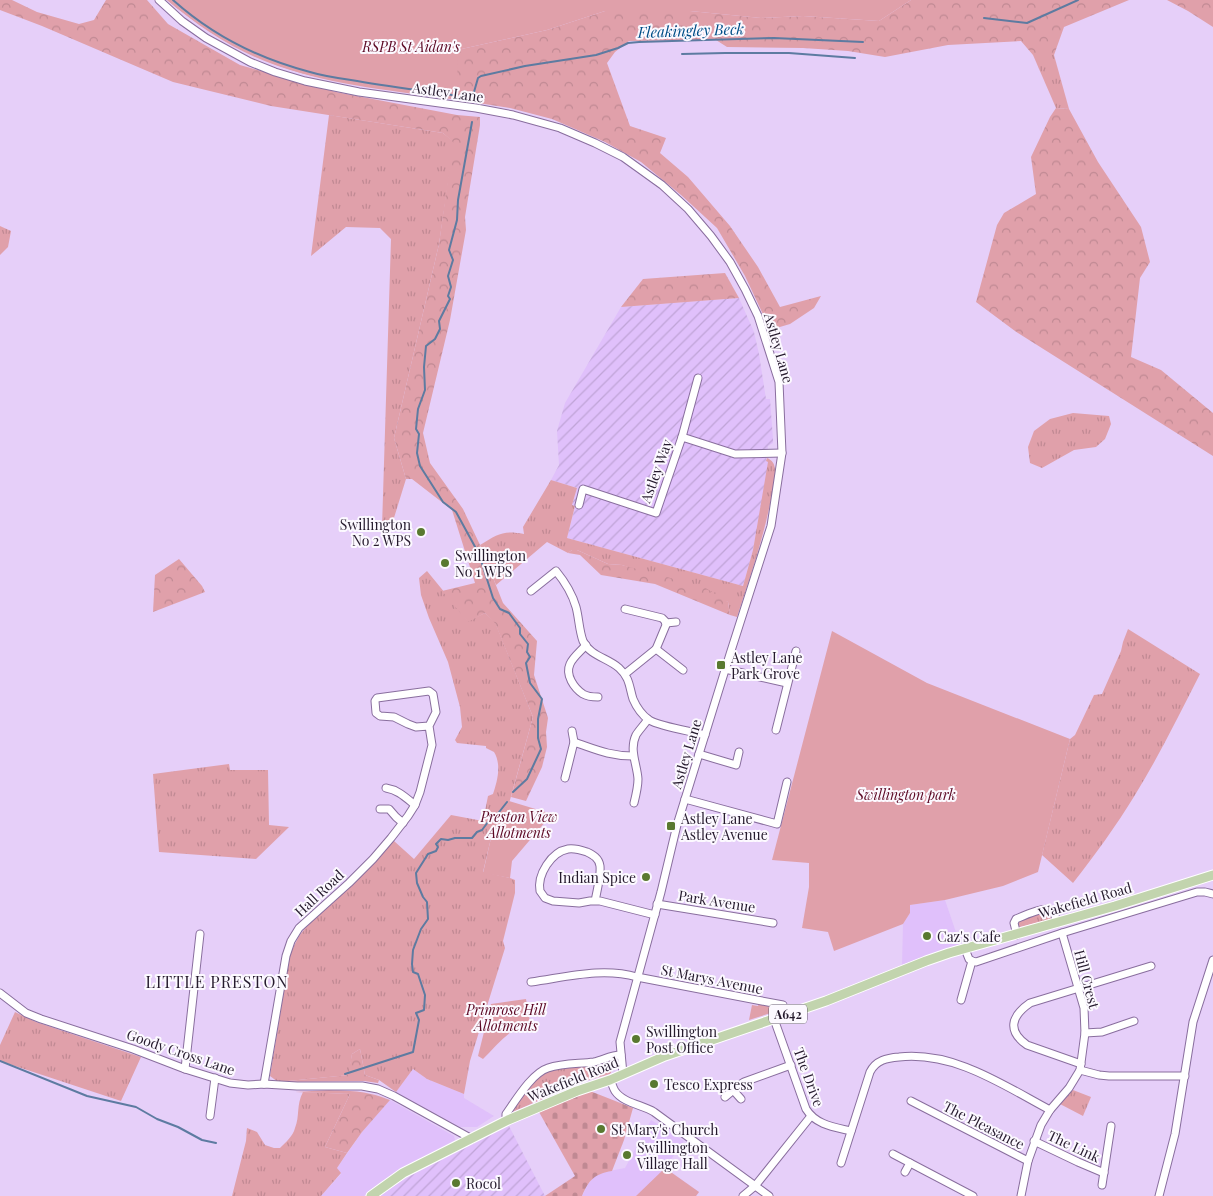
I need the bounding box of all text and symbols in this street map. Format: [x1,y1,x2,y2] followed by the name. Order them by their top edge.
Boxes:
[637,18,745,42] water label: Fleakingley Beck
[361,37,461,56] park label: RSPB St Aidan's
[410,77,485,106] street label: Astley Lane
[760,310,798,385] street label: Astley Lane
[635,437,676,506] street label: Astley Way
[340,515,412,550] place label: Swillington No 2 WPS
[415,526,427,538] marker: Swillington No 2 WPS
[455,546,527,581] place label: Swillington No 1 WPS
[439,557,451,569] marker: Swillington No 1 WPS
[730,648,803,683] place label: Astley Lane Park Grove
[715,659,727,671] marker: Astley Lane Park Grove
[666,717,706,792] street label: Astley Lane
[855,785,956,804] park label: Swillington park
[479,807,558,842] park label: Preston View Allotments
[680,809,768,844] place label: Astley Lane Astley Avenue
[665,820,677,832] marker: Astley Lane Astley Avenue
[290,865,348,921] street label: Hall Road
[558,868,636,887] place label: Indian Spice
[640,871,652,883] marker: Indian Spice
[1035,878,1134,923] street label: Wakefield Road
[677,886,757,916] street label: Park Avenue
[937,927,1001,946] place label: Caz's Cafe
[921,930,933,942] marker: Caz's Cafe
[1070,948,1104,1011] street label: Hill Crest
[659,960,765,998] street label: St Marys Avenue
[146,971,288,992] district label: LITTLE PRESTON
[465,1000,547,1035] park label: Primrose Hill Allotments
[769,1004,807,1024] road number: A642
[646,1022,718,1057] place label: Swillington Post Office
[124,1025,238,1079] street label: Goody Cross Lane
[630,1033,642,1045] marker: Swillington Post Office
[790,1045,828,1109] street label: The Drive
[524,1052,621,1106] street label: Wakefield Road
[664,1075,753,1094] place label: Tesco Express
[648,1078,660,1090] marker: Tesco Express
[940,1096,1028,1154] street label: The Pleasance
[611,1120,719,1139] place label: St Mary's Church
[595,1123,607,1135] marker: St Mary's Church
[1045,1126,1104,1167] street label: The Link
[636,1138,709,1173] place label: Swillington Village Hall
[621,1149,633,1161] marker: Swillington Village Hall
[466,1174,501,1193] place label: Rocol
[450,1177,462,1189] marker: Rocol

